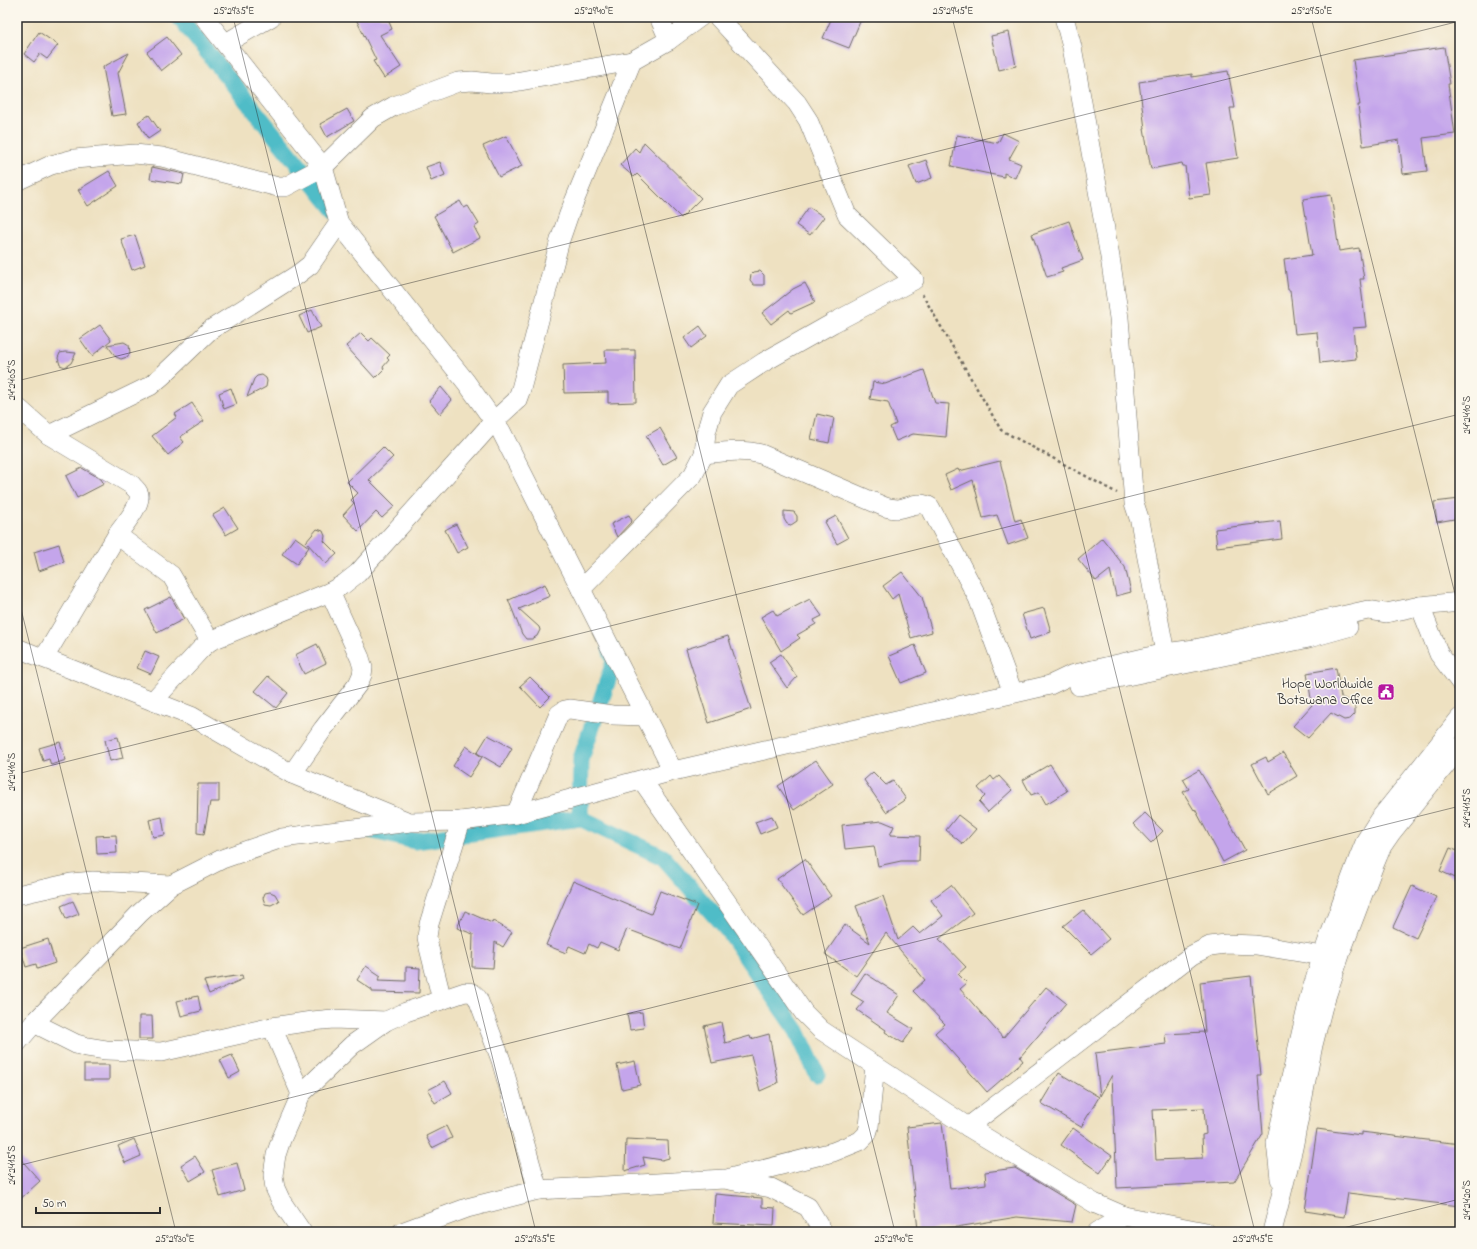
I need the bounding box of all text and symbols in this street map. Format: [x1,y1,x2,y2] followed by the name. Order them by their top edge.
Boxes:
[214,4,254,19] text: 25°29'35"E
[574,4,614,19] text: 25°29'40"E
[933,4,973,19] text: 25°29'45"E
[1292,4,1332,19] text: 25°29'50"E
[5,359,20,400] text: 24°24'05"S
[1460,395,1475,434] text: 24°24'10"S
[1276,674,1374,711] place label: Hope Worldwide Botswana Office
[1376,682,1396,702] public building icon: Hope Worldwide Botswana Office
[5,752,20,791] text: 24°24'10"S
[1460,788,1475,828] text: 24°24'15"S
[5,1145,20,1185] text: 24°24'15"S
[1460,1179,1475,1220] text: 24°24'20"S
[36,1189,160,1215] scale bar
[42,1195,66,1213] text: 50 m
[155,1232,195,1247] text: 25°29'30"E
[515,1232,555,1247] text: 25°29'35"E
[874,1232,914,1247] text: 25°29'40"E
[1233,1232,1273,1247] text: 25°29'45"E

